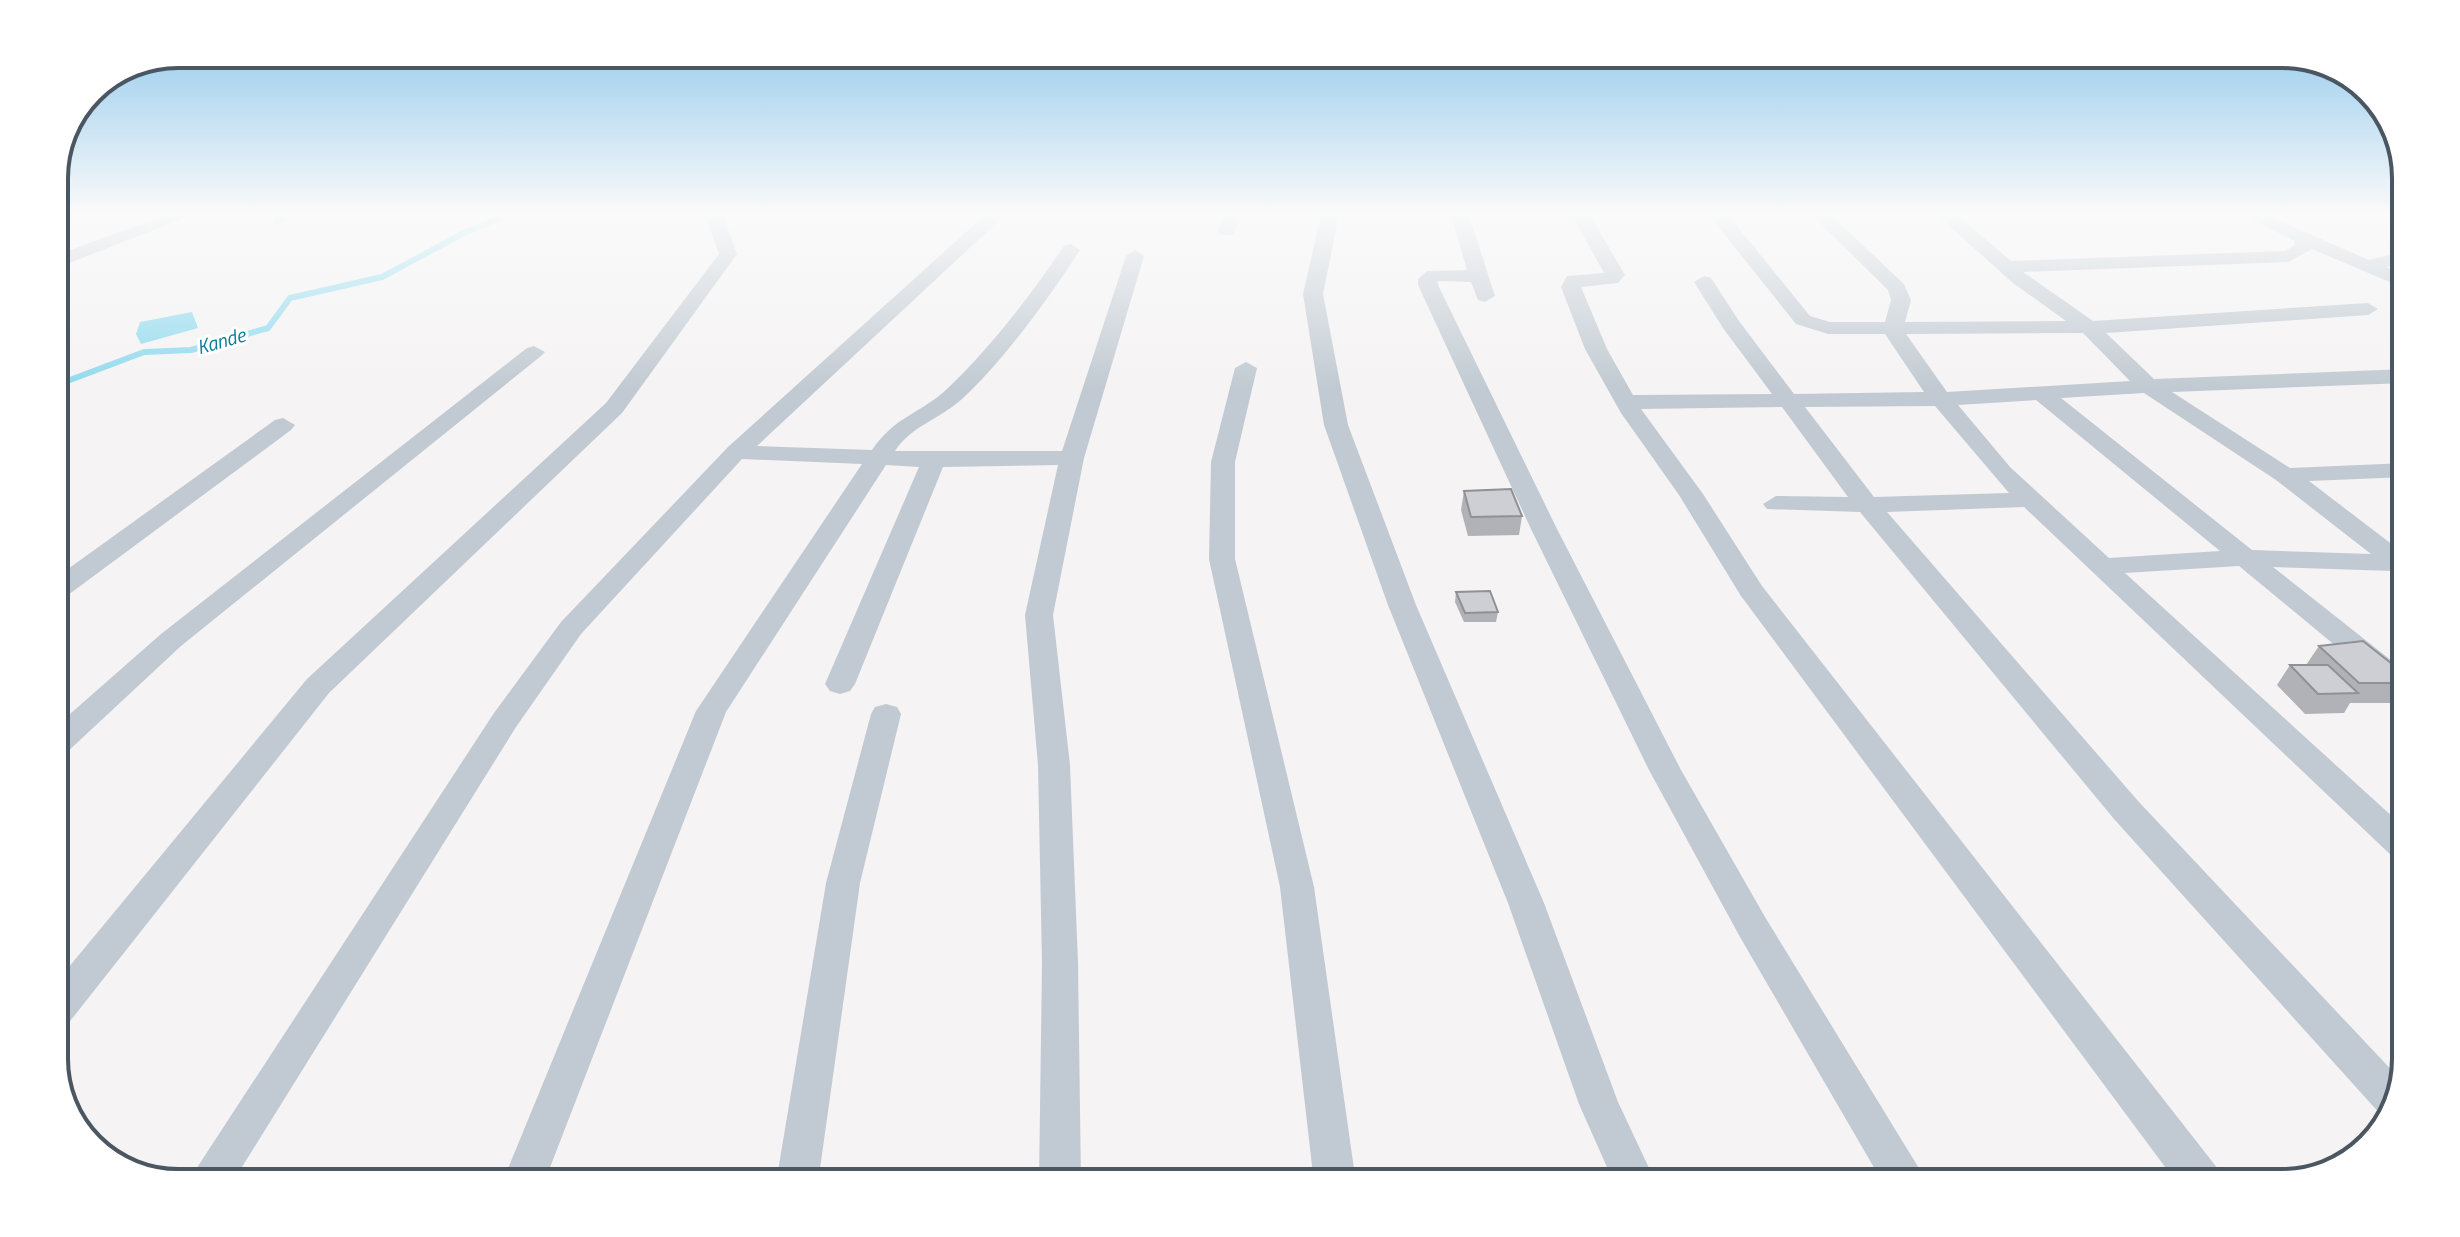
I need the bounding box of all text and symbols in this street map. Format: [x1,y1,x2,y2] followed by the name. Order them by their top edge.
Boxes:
[193,318,250,362] water label: Kande

